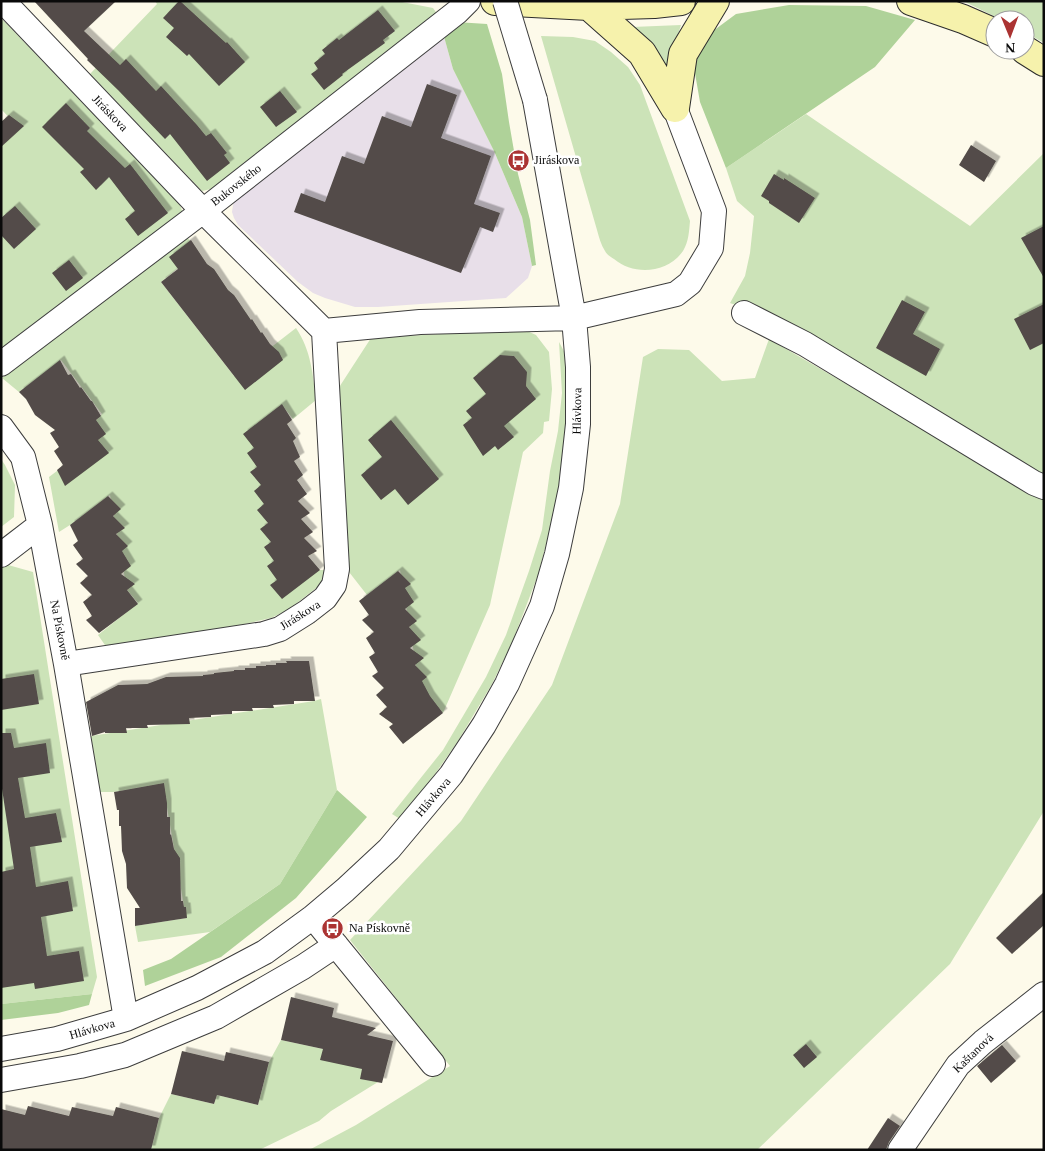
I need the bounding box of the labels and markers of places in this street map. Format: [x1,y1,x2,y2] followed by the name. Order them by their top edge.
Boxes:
[506,148,530,172] bus stop icon: Jiráskova
[534,153,580,167] place label: Jiráskova
[321,916,345,940] bus stop icon: Na Pískovně
[349,921,410,935] place label: Na Pískovně

